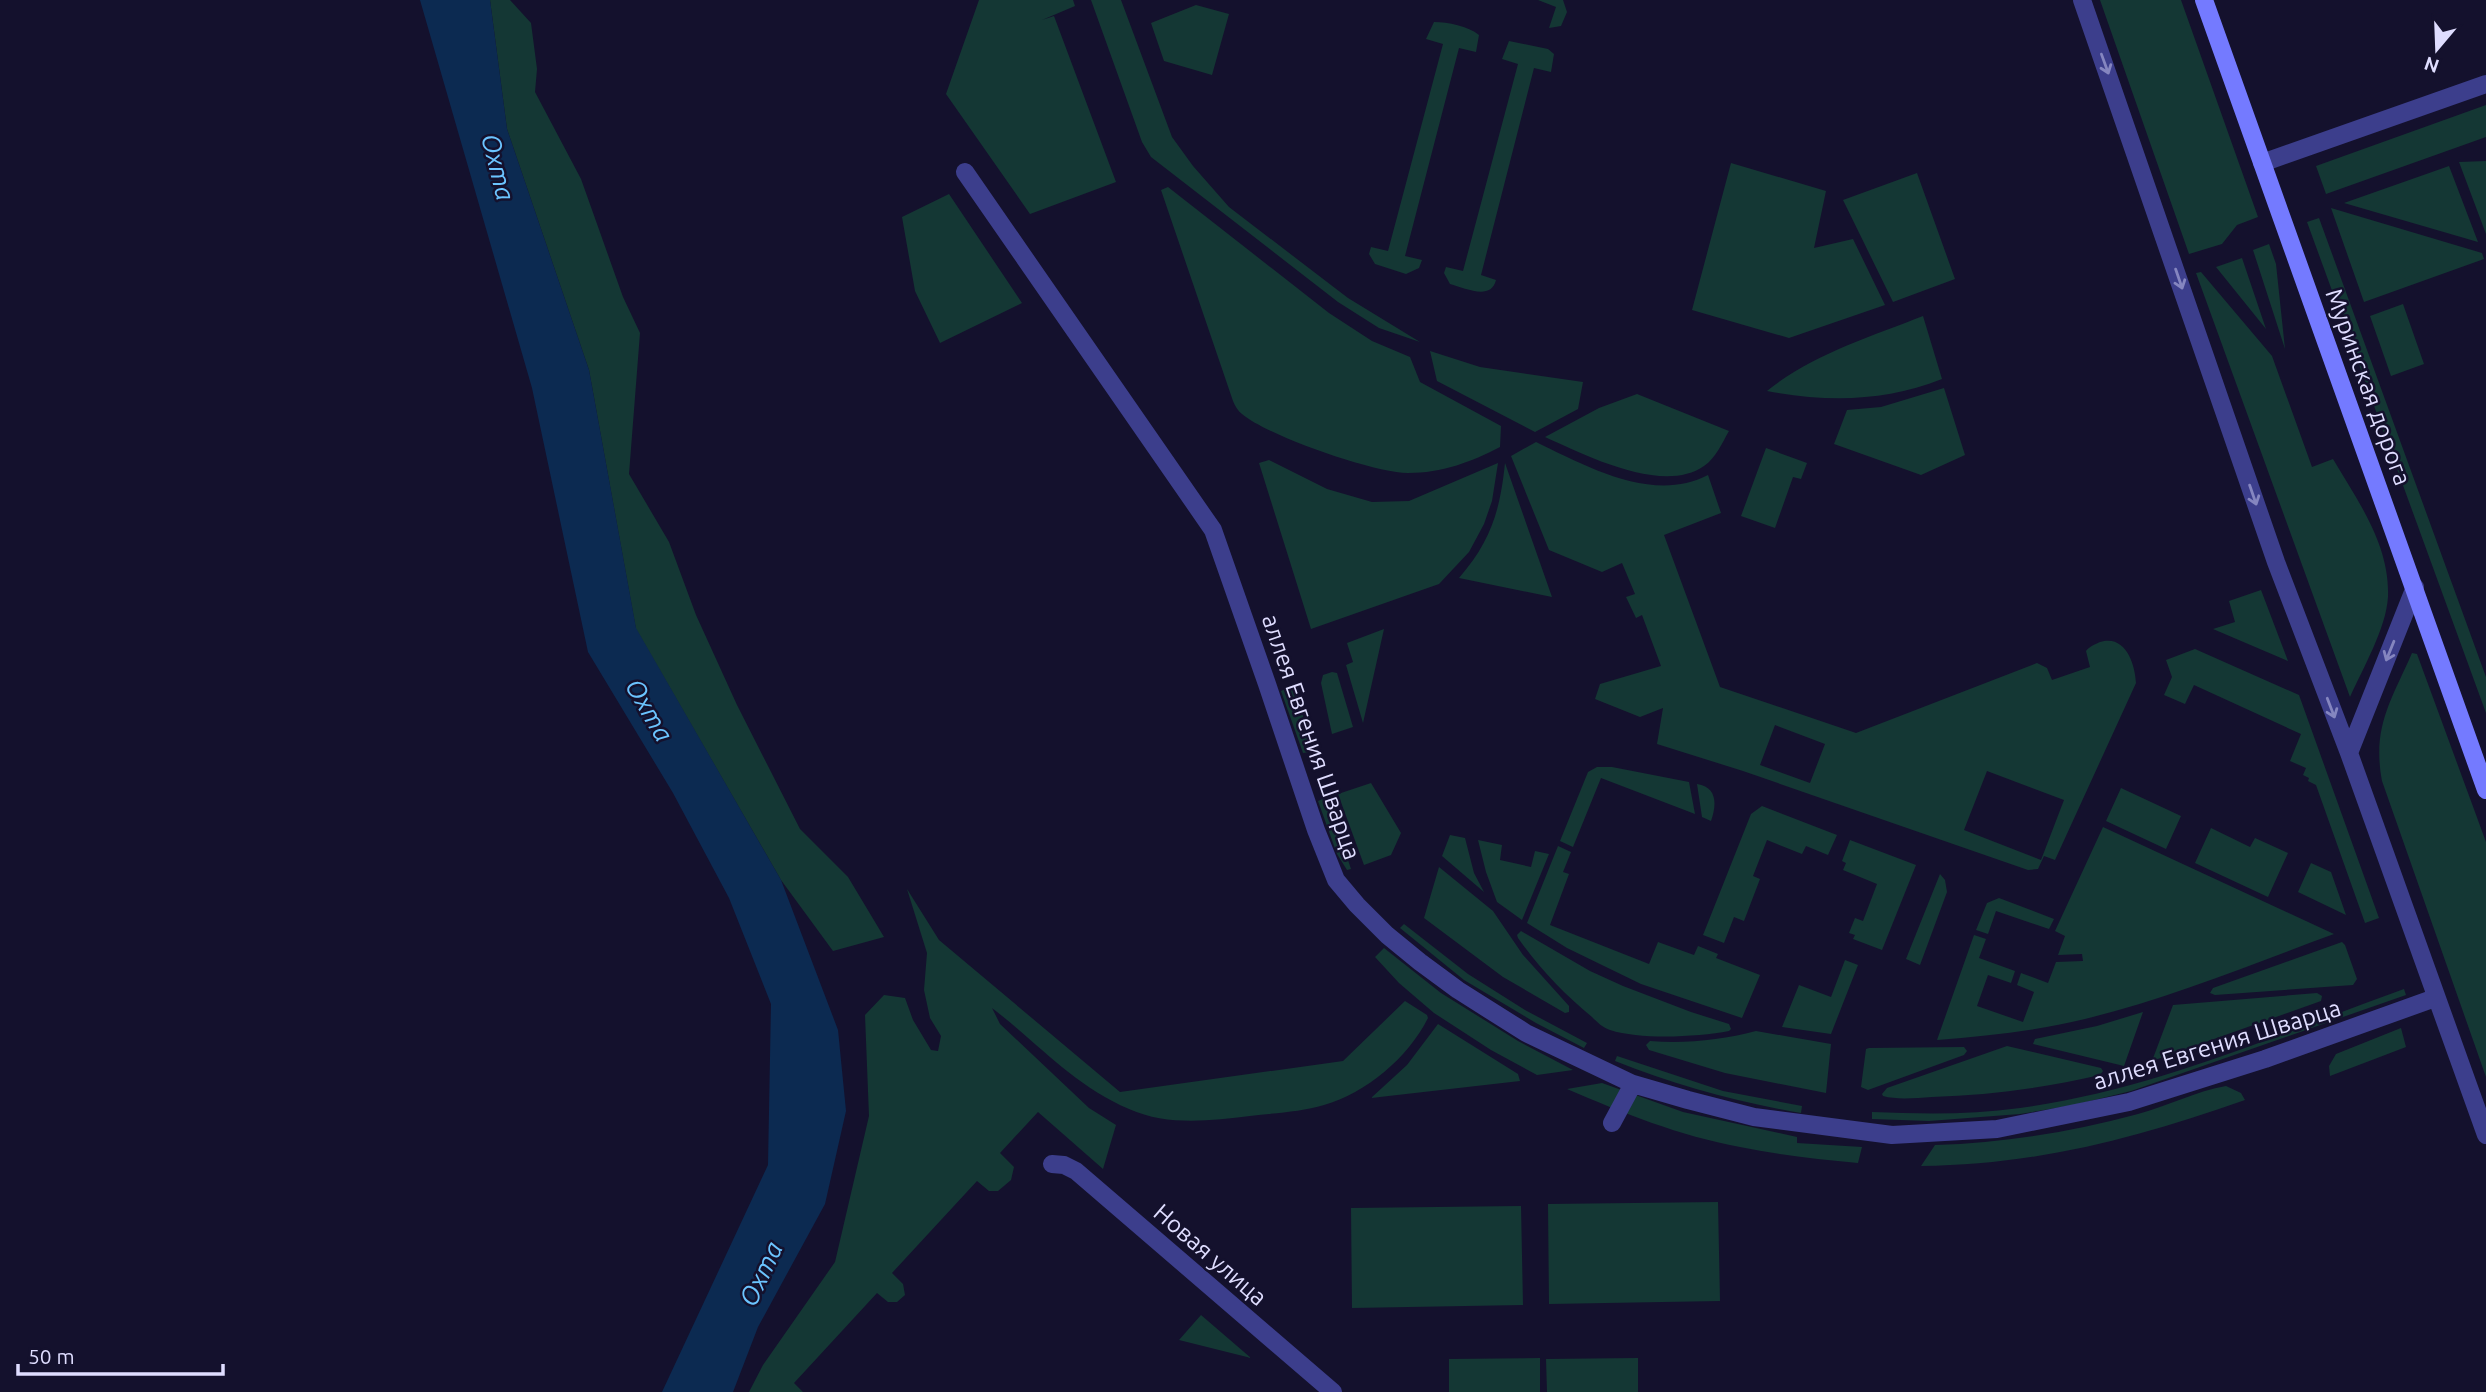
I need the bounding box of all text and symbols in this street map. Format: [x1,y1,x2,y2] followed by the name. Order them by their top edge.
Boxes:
[2402,14,2472,84] north arrow
[2421,52,2442,78] text: N
[2099,53,2112,75] one-way arrow
[476,130,521,203] water label: Охта
[2174,268,2186,290] one-way arrow
[2320,285,2417,489] street label: Муринская дорога
[2248,483,2260,505] one-way arrow
[1257,611,1366,863] street label: аллея Евгения Шварца
[2382,639,2395,661] one-way arrow
[620,673,679,746] water label: Охта
[2326,696,2339,718] one-way arrow
[2090,994,2344,1095] street label: аллея Евгения Шварца
[1148,1198,1272,1311] street label: Новая улица
[733,1237,788,1311] water label: Охта
[18,1332,222,1376] scale bar
[28,1344,75,1368] text: 50 m

